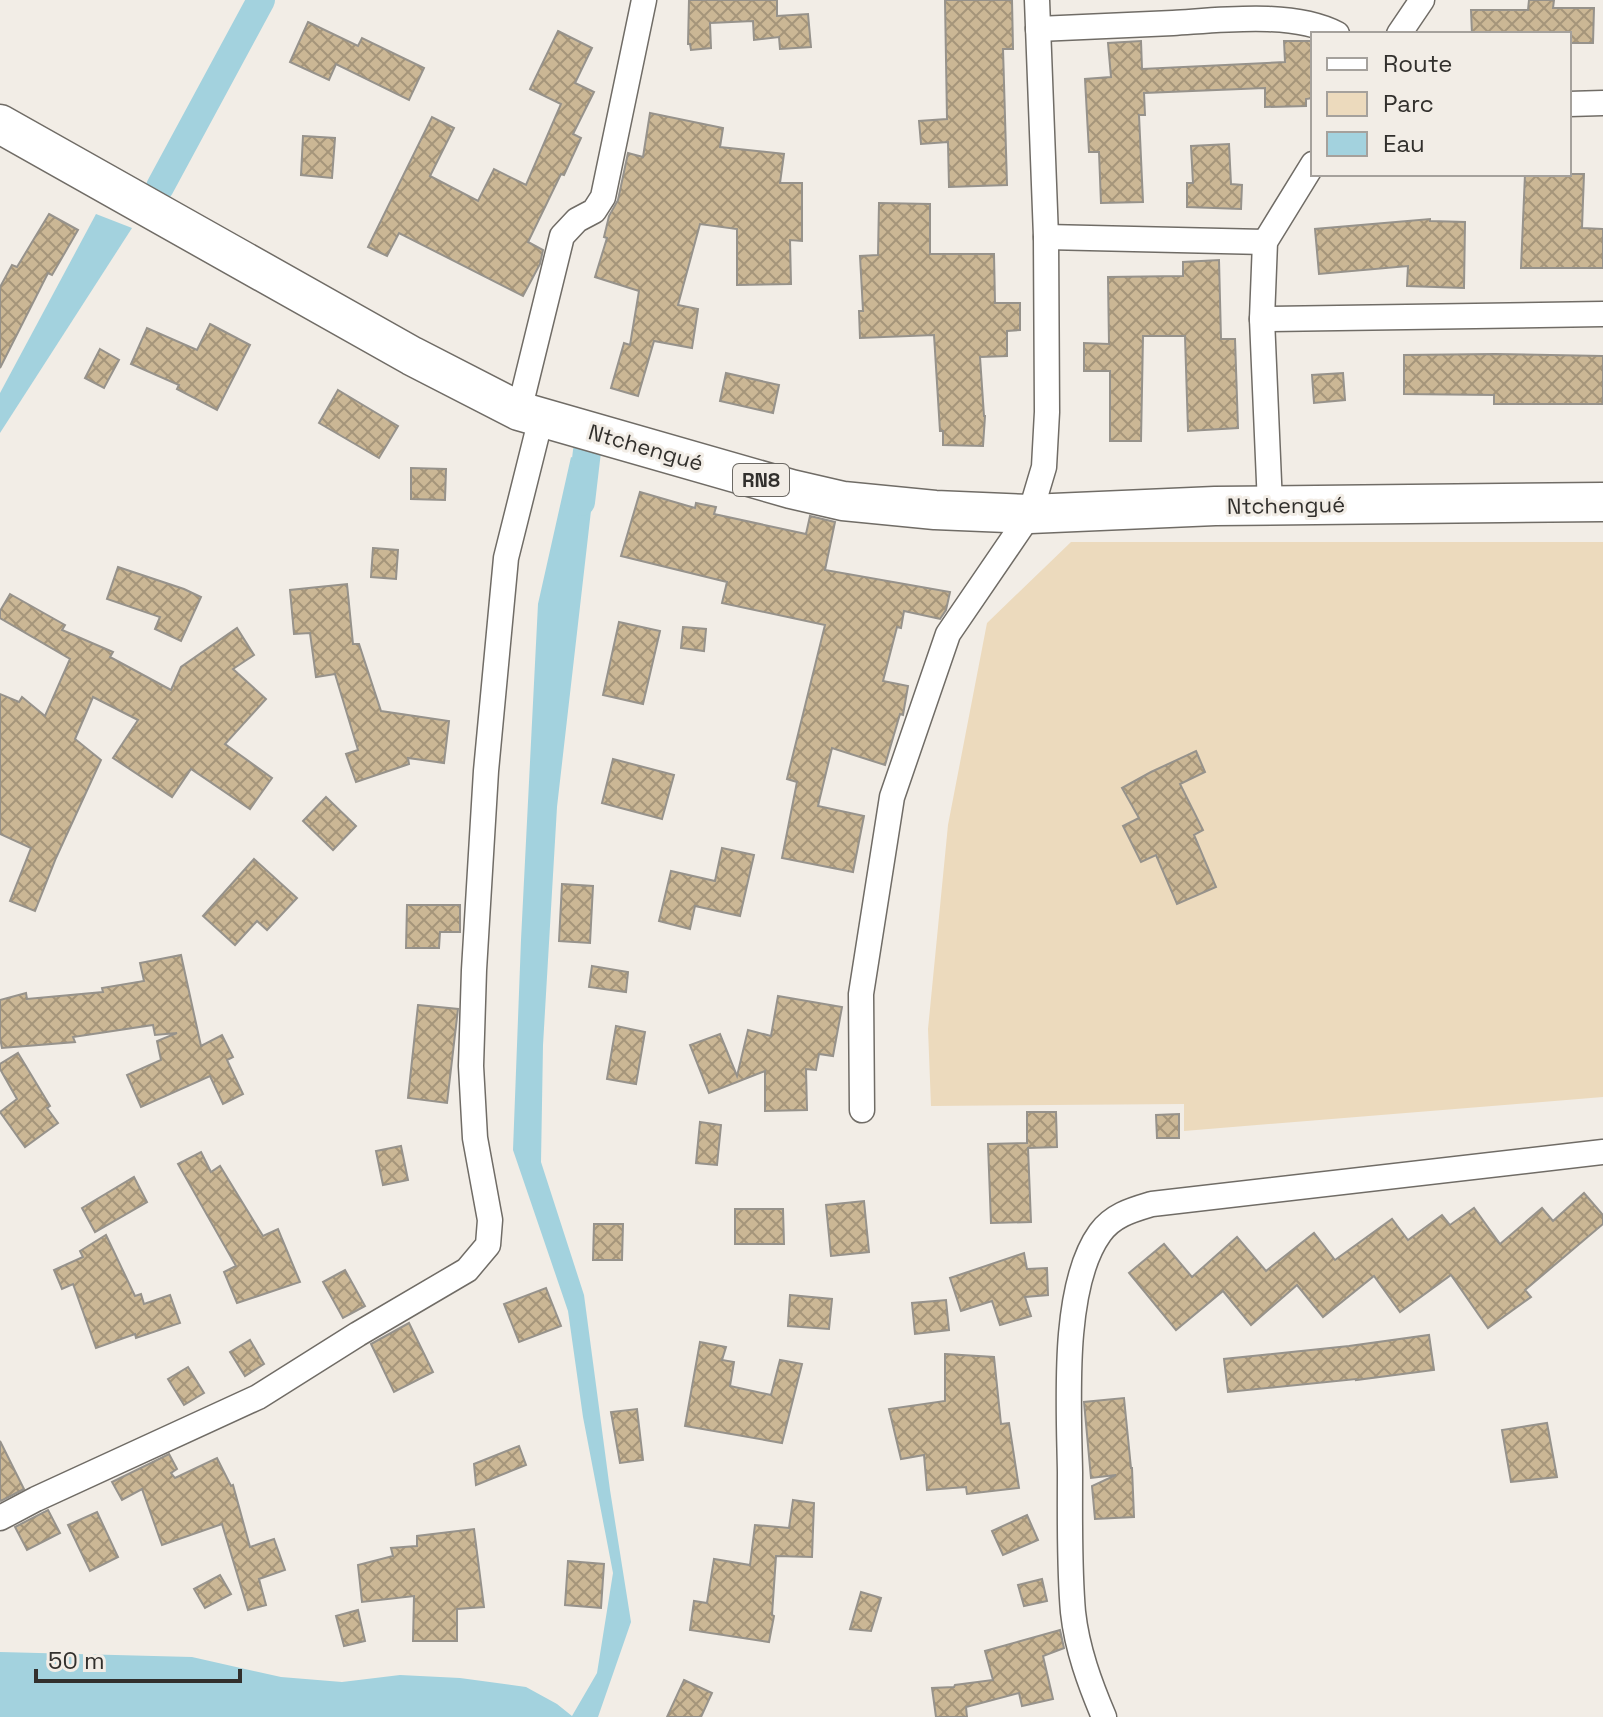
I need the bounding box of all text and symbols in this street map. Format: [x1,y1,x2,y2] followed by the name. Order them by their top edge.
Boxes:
[1311,32,1571,176] legend
[1383,48,1452,79] text: Route
[1383,88,1434,119] text: Parc
[1383,128,1425,159] text: Eau
[585,417,707,477] street label: Ntchengué
[733,464,789,496] road number: RN8
[1227,490,1345,520] street label: Ntchengué
[36,1633,240,1683] scale bar
[48,1645,105,1676] text: 50 m

